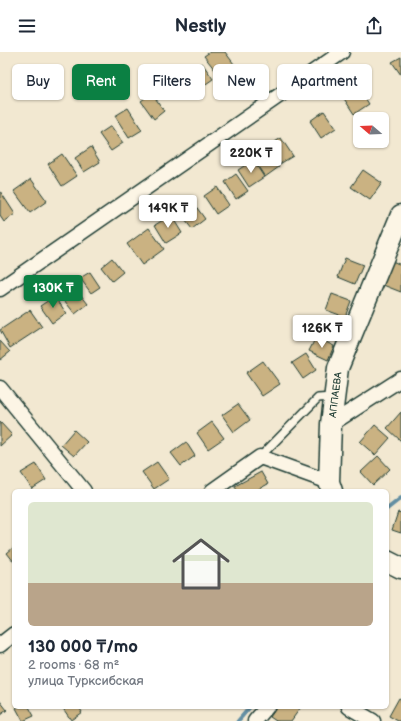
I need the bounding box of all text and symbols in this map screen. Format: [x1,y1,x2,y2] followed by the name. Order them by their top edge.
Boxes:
[16,15,38,37] icon: menu
[363,15,385,37] icon: share
[175,16,226,37] text: Nestly
[12,64,64,100] chip: Buy
[72,64,130,100] chip: Rent
[138,64,205,100] chip: Filters
[213,64,269,100] chip: New
[277,64,372,100] chip: Apartment
[353,112,389,148] north arrow
[353,112,389,148] map controls
[218,140,284,174] pin: 220K ₸
[230,145,272,161] text: 220K ₸
[135,195,201,229] pin: 149K ₸
[148,200,188,216] text: 149K ₸
[20,275,86,309] pin: 130K ₸
[33,280,73,296] text: 130K ₸
[289,315,355,349] pin: 126K ₸
[302,320,342,336] text: 126K ₸
[327,370,345,419] street label: АППАЕВА
[165,528,237,600] icon: home
[28,637,138,657] text: 130 000 ₸/mo
[28,657,119,673] text: 2 rooms · 68 m²
[28,673,144,689] text: улица Турксибская

